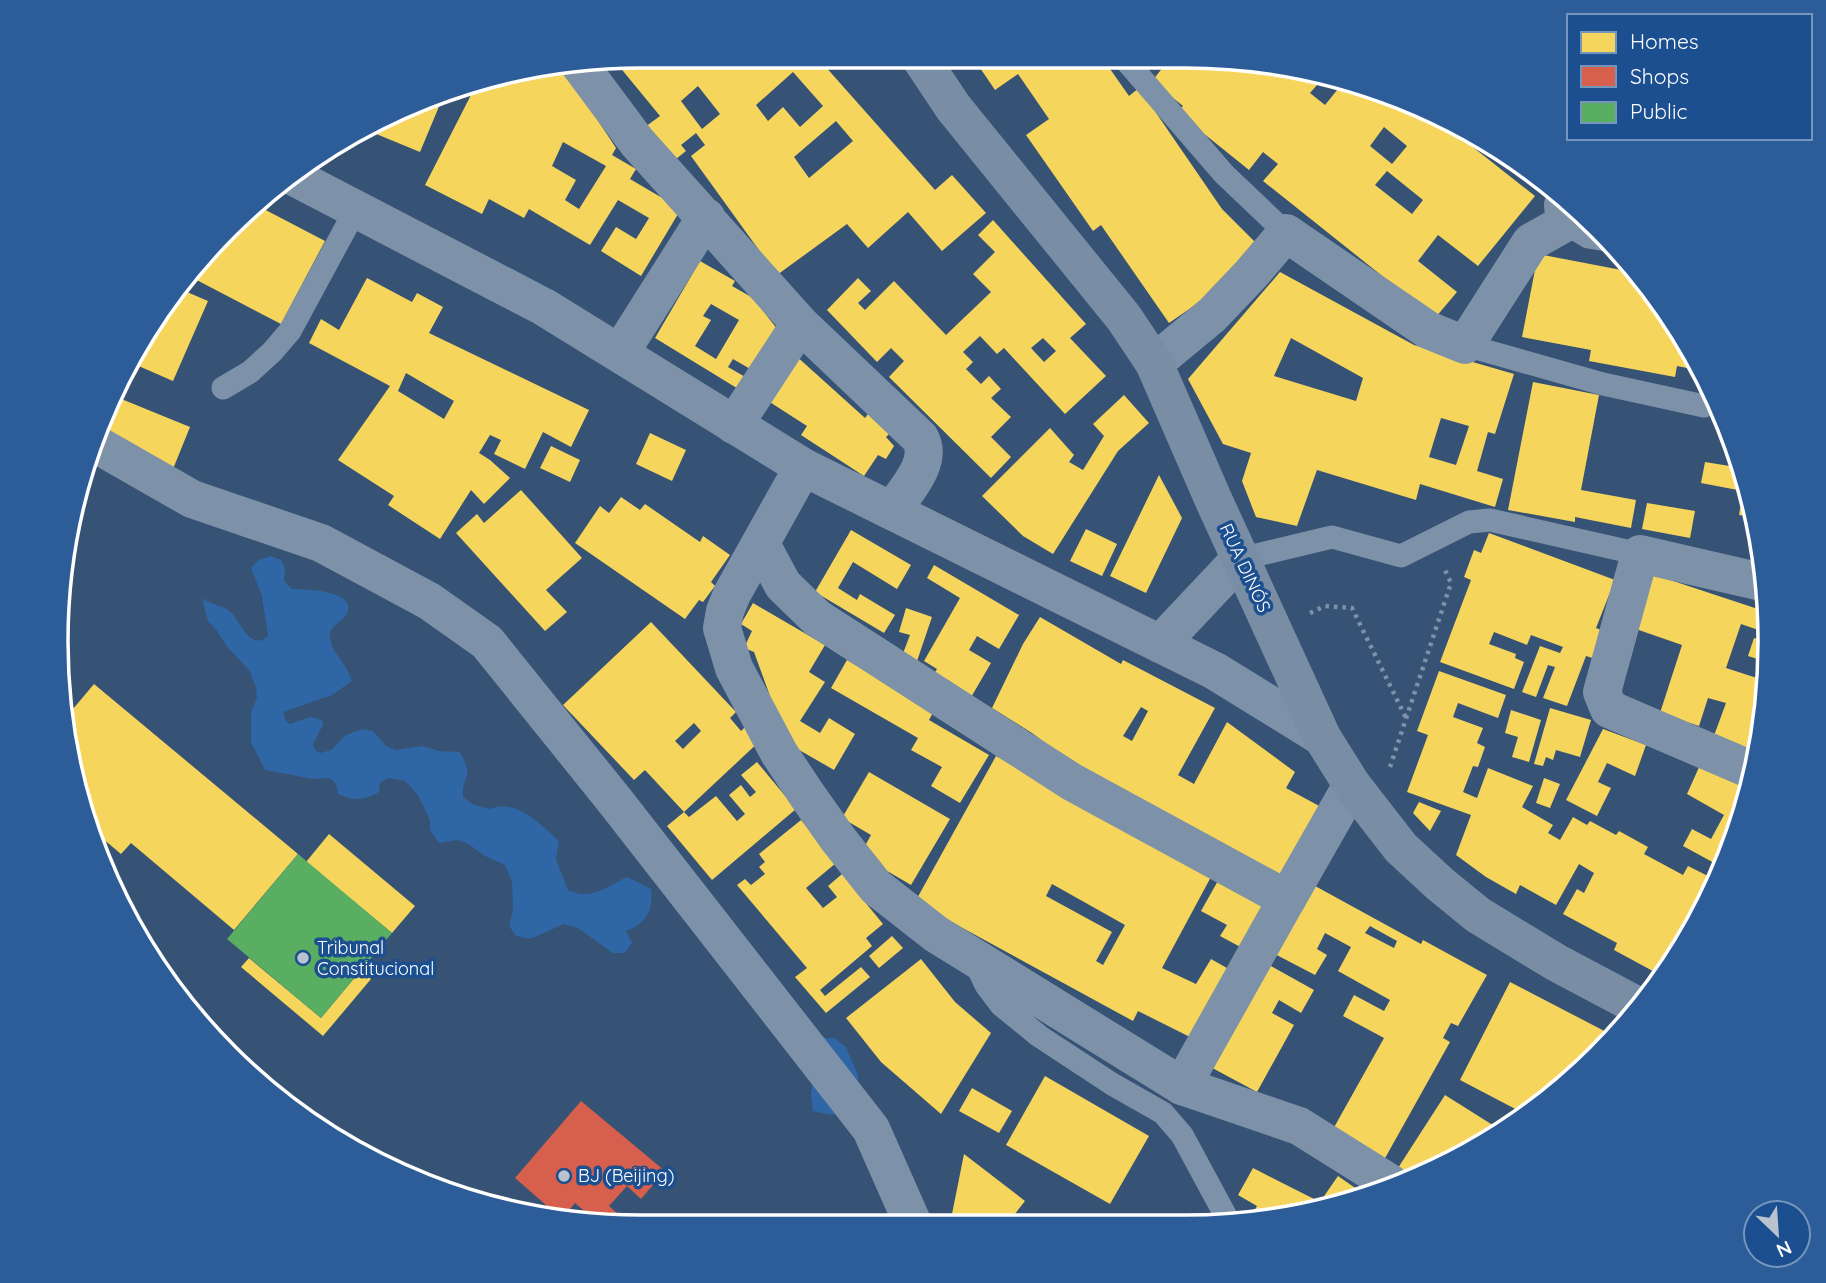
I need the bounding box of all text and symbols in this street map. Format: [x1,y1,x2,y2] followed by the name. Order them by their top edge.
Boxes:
[1567,14,1812,140] legend
[1630,28,1699,54] text: Homes
[1630,63,1689,89] text: Shops
[1630,98,1687,124] text: Public
[1215,520,1276,616] street label: RUA DINÓS
[317,936,434,980] place label: Tribunal Constitucional
[295,950,311,966] marker: Tribunal Constitucional
[578,1164,674,1187] place label: BJ (Beijing)
[556,1168,572,1184] marker: BJ (Beijing)
[1742,1199,1812,1269] north arrow
[1773,1236,1796,1263] text: N

